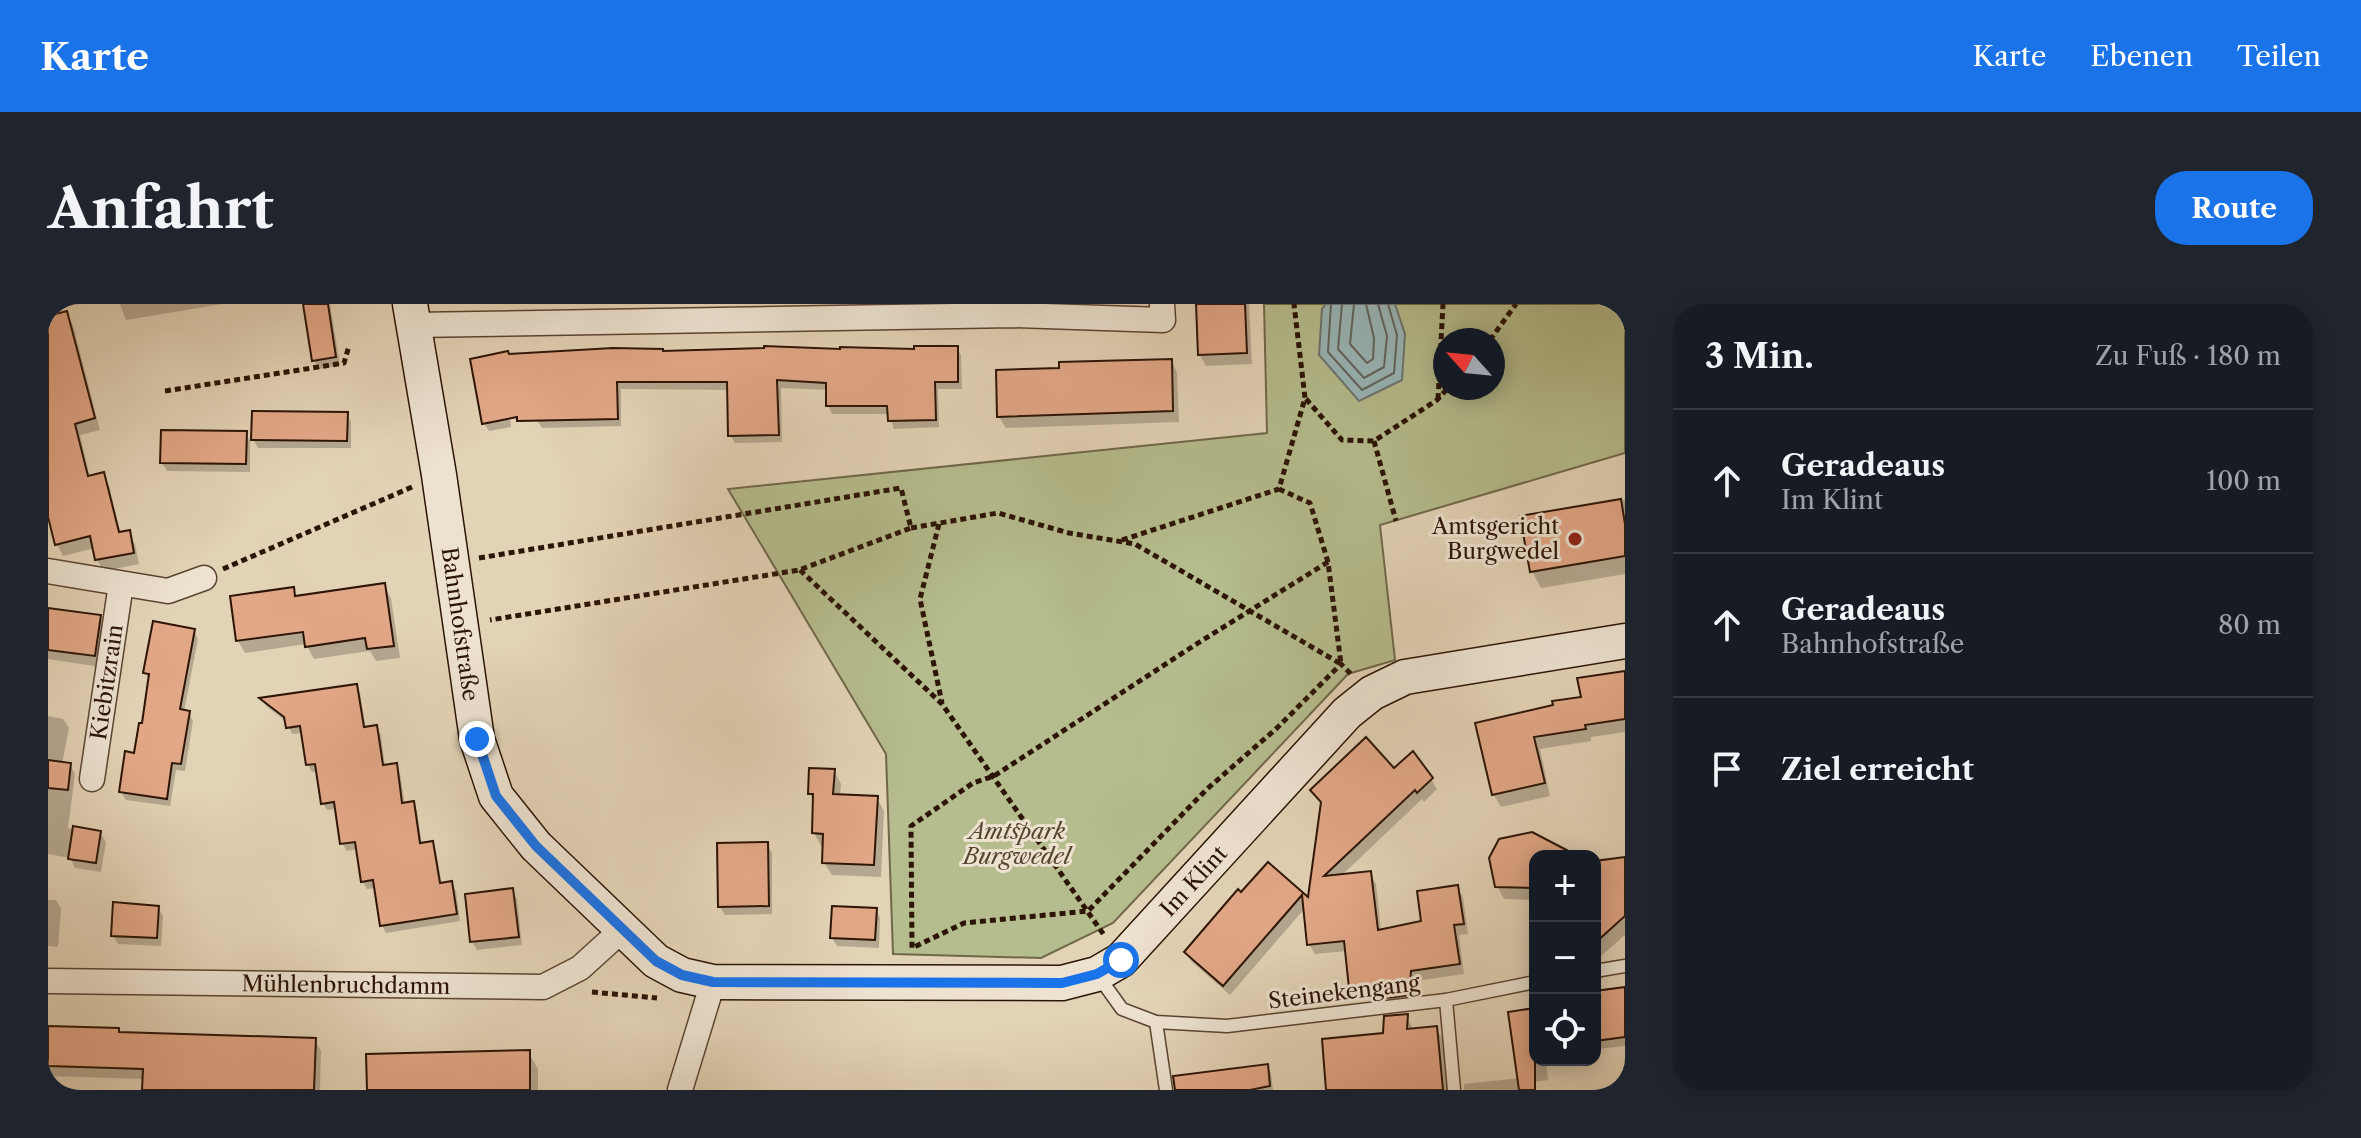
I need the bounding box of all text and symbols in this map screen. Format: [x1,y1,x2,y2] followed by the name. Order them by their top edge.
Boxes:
[40,33,149,80] text: Karte
[1972,39,2046,73] text: Karte
[2090,39,2193,73] text: Ebenen
[2237,39,2321,73] text: Teilen
[2155,171,2313,245] button: Route
[48,174,274,243] text: Anfahrt
[1433,328,1505,400] north arrow
[1705,335,1814,377] text: 3 Min.
[2095,340,2281,372] text: Zu Fuß · 180 m
[1781,447,1945,484] text: Geradeaus
[1705,459,1749,503] icon: ahead
[2206,465,2281,497] text: 100 m
[1781,484,1883,516] text: Im Klint
[1431,513,1559,565] place label: Amtsgericht Burgwedel
[1566,530,1584,548] marker: Amtsgericht Burgwedel
[436,545,485,703] street label: Bahnhofstraße
[1781,591,1945,628] text: Geradeaus
[1705,603,1749,647] icon: ahead
[2218,609,2281,641] text: 80 m
[84,622,128,742] street label: Kiebitzrain
[1781,628,1964,660] text: Bahnhofstraße
[459,721,495,757] route end
[1705,747,1749,791] icon: arrive
[1781,751,1974,788] text: Ziel erreicht
[961,818,1074,870] park label: Amtspark Burgwedel
[1154,840,1233,922] street label: Im Klint
[1529,850,1601,1066] map controls
[1529,850,1601,922] button: +
[1529,922,1601,994] button: −
[1103,942,1139,978] route start
[1267,969,1422,1015] street label: Steinekengang
[241,970,451,999] street label: Mühlenbruchdamm
[1529,994,1601,1066] button: locate

